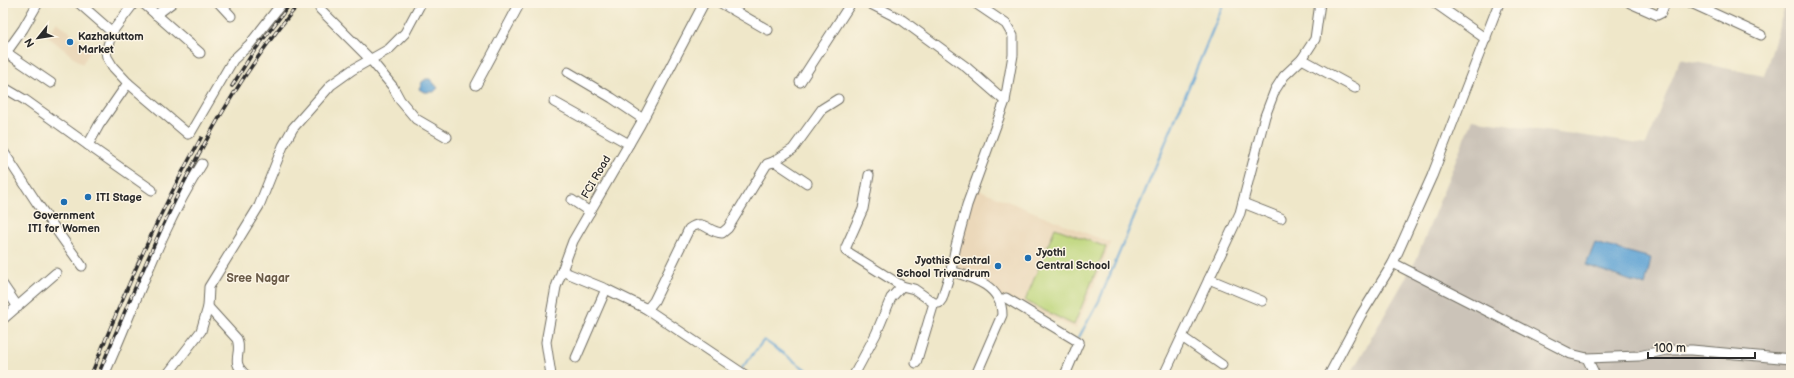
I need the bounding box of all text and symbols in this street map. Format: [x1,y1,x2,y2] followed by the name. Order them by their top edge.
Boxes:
[18,18,58,58] north arrow
[78,30,144,56] place label: Kazhakuttom Market
[22,36,37,50] text: N
[65,37,75,47] marker: Kazhakuttom Market
[579,153,613,201] street label: FCI Road
[96,191,142,204] place label: ITI Stage
[83,192,93,202] marker: ITI Stage
[59,197,69,207] marker: Government ITI for Women
[28,209,100,235] place label: Government ITI for Women
[1036,246,1110,272] place label: Jyothi Central School
[1023,253,1033,263] marker: Jyothi Central School
[897,254,990,280] place label: Jyothis Central School Trivandrum
[993,261,1003,271] marker: Jyothis Central School Trivandrum
[226,271,290,286] district label: Sree Nagar
[1648,334,1755,360] scale bar
[1654,341,1686,356] text: 100 m

